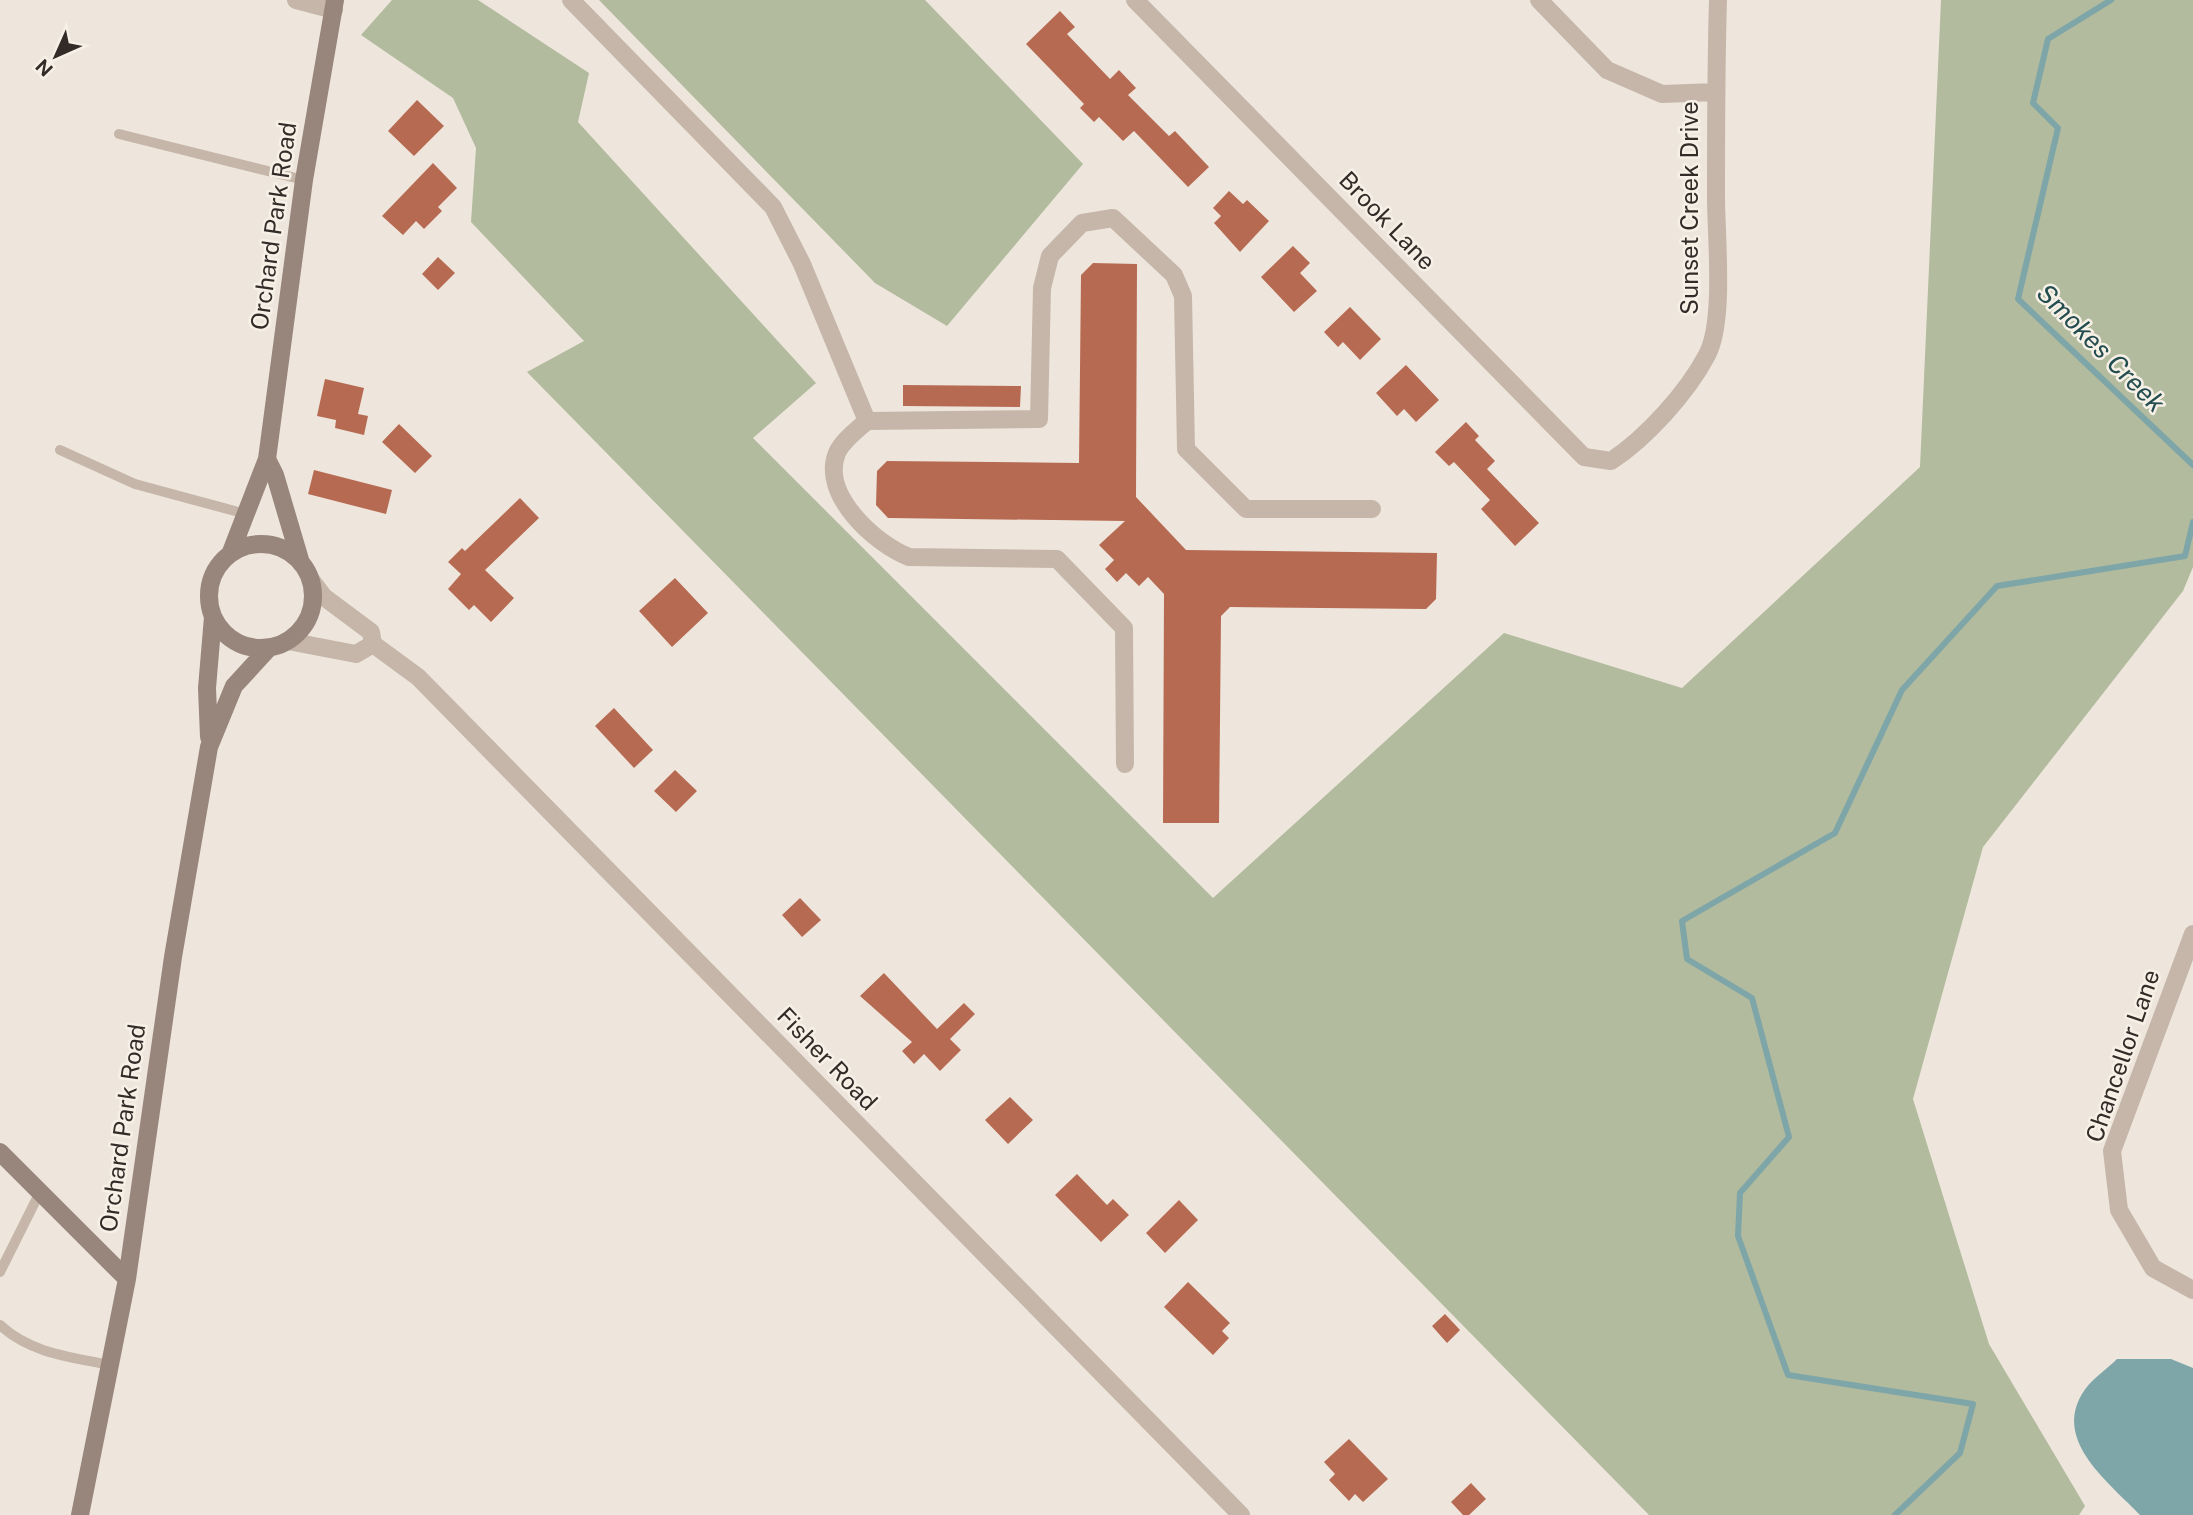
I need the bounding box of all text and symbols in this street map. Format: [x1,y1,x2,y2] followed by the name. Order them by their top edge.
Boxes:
[21,21,91,91] north arrow
[31,55,57,81] text: N
[1675,101,1703,315] street label: Sunset Creek Drive
[245,120,301,332] street label: Orchard Park Road
[1334,165,1442,275] street label: Brook Lane
[2031,277,2172,418] water label: Smokes Creek
[2079,966,2165,1146] street label: Chancellor Lane
[772,1001,884,1115] street label: Fisher Road
[94,1022,150,1234] street label: Orchard Park Road

